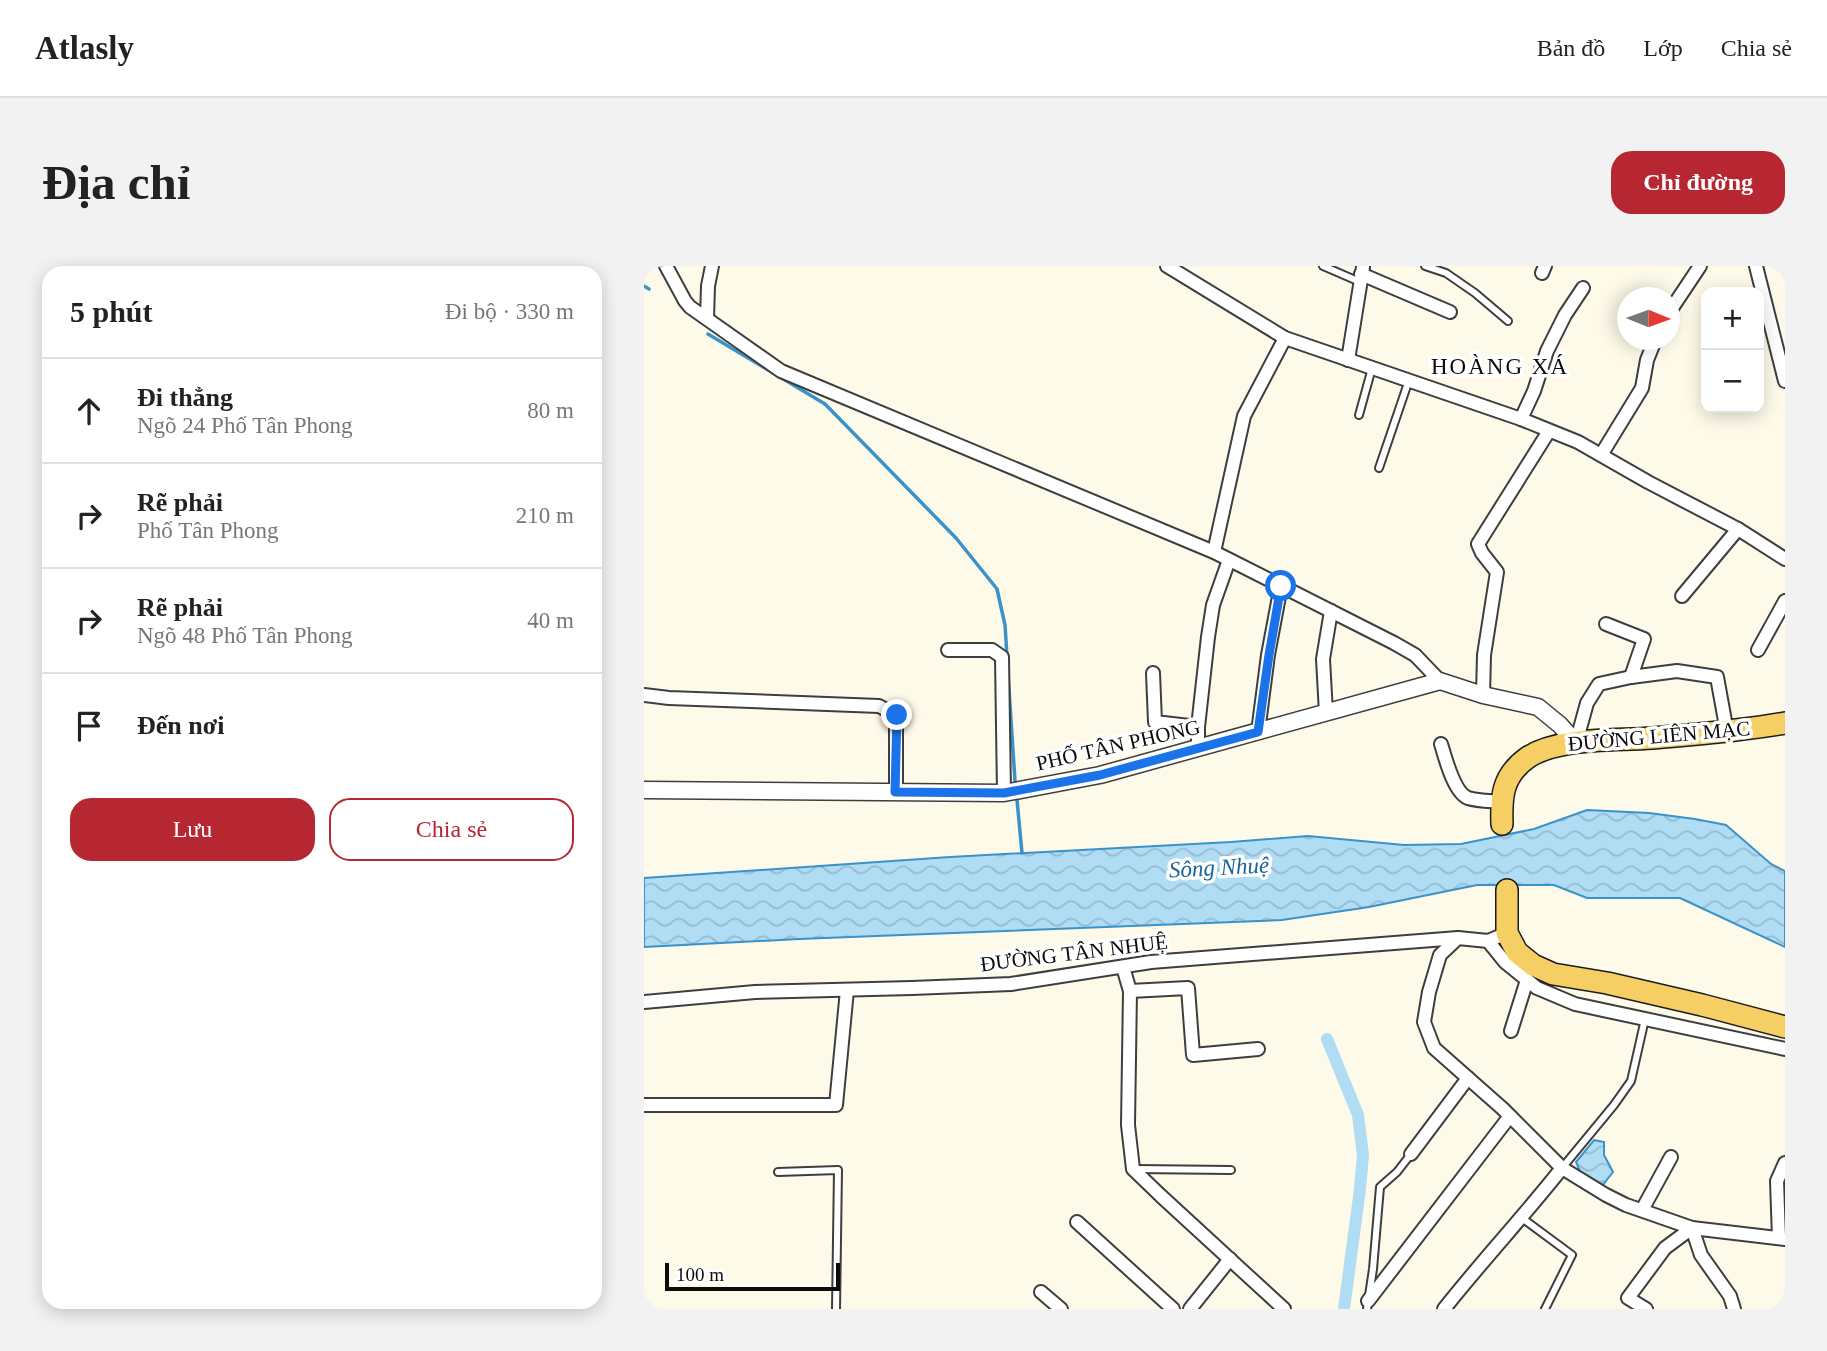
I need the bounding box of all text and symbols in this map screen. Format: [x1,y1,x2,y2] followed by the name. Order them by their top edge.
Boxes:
[35,30,134,66] text: Atlasly
[1537,35,1605,61] text: Bản đồ
[1643,35,1683,61] text: Lớp
[1721,35,1792,61] text: Chia sẻ
[1611,151,1785,214] button: Chỉ đường
[42,155,190,210] text: Địa chỉ
[1617,287,1680,350] north arrow
[1701,287,1764,413] map controls
[1701,287,1764,350] button: +
[70,295,153,328] text: 5 phút
[445,299,574,324] text: Đi bộ · 330 m
[1701,350,1764,413] button: −
[1431,354,1569,379] district label: HOÀNG XÁ
[137,383,233,412] text: Đi thẳng
[70,392,108,430] icon: ahead
[527,398,574,423] text: 80 m
[137,413,353,438] text: Ngõ 24 Phố Tân Phong
[137,488,223,517] text: Rẽ phải
[70,497,108,535] icon: right
[516,503,574,528] text: 210 m
[137,518,278,543] text: Phố Tân Phong
[1265,570,1296,601] route start
[137,593,223,622] text: Rẽ phải
[70,602,108,640] icon: right
[527,608,574,633] text: 40 m
[137,623,353,648] text: Ngõ 48 Phố Tân Phong
[881,699,912,730] route end
[70,707,108,745] icon: arrive
[137,711,224,740] text: Đến nơi
[1034,714,1202,776] street label: PHỐ TÂN PHONG
[1567,716,1751,756] street label: ĐƯỜNG LIÊN MẠC
[70,798,315,861] button: Lưu
[329,798,574,861] button: Chia sẻ
[1168,852,1271,883] water label: Sông Nhuệ
[979,930,1169,976] street label: ĐƯỜNG TÂN NHUỆ
[665,1260,840,1292] scale bar
[676,1264,724,1285] text: 100 m

